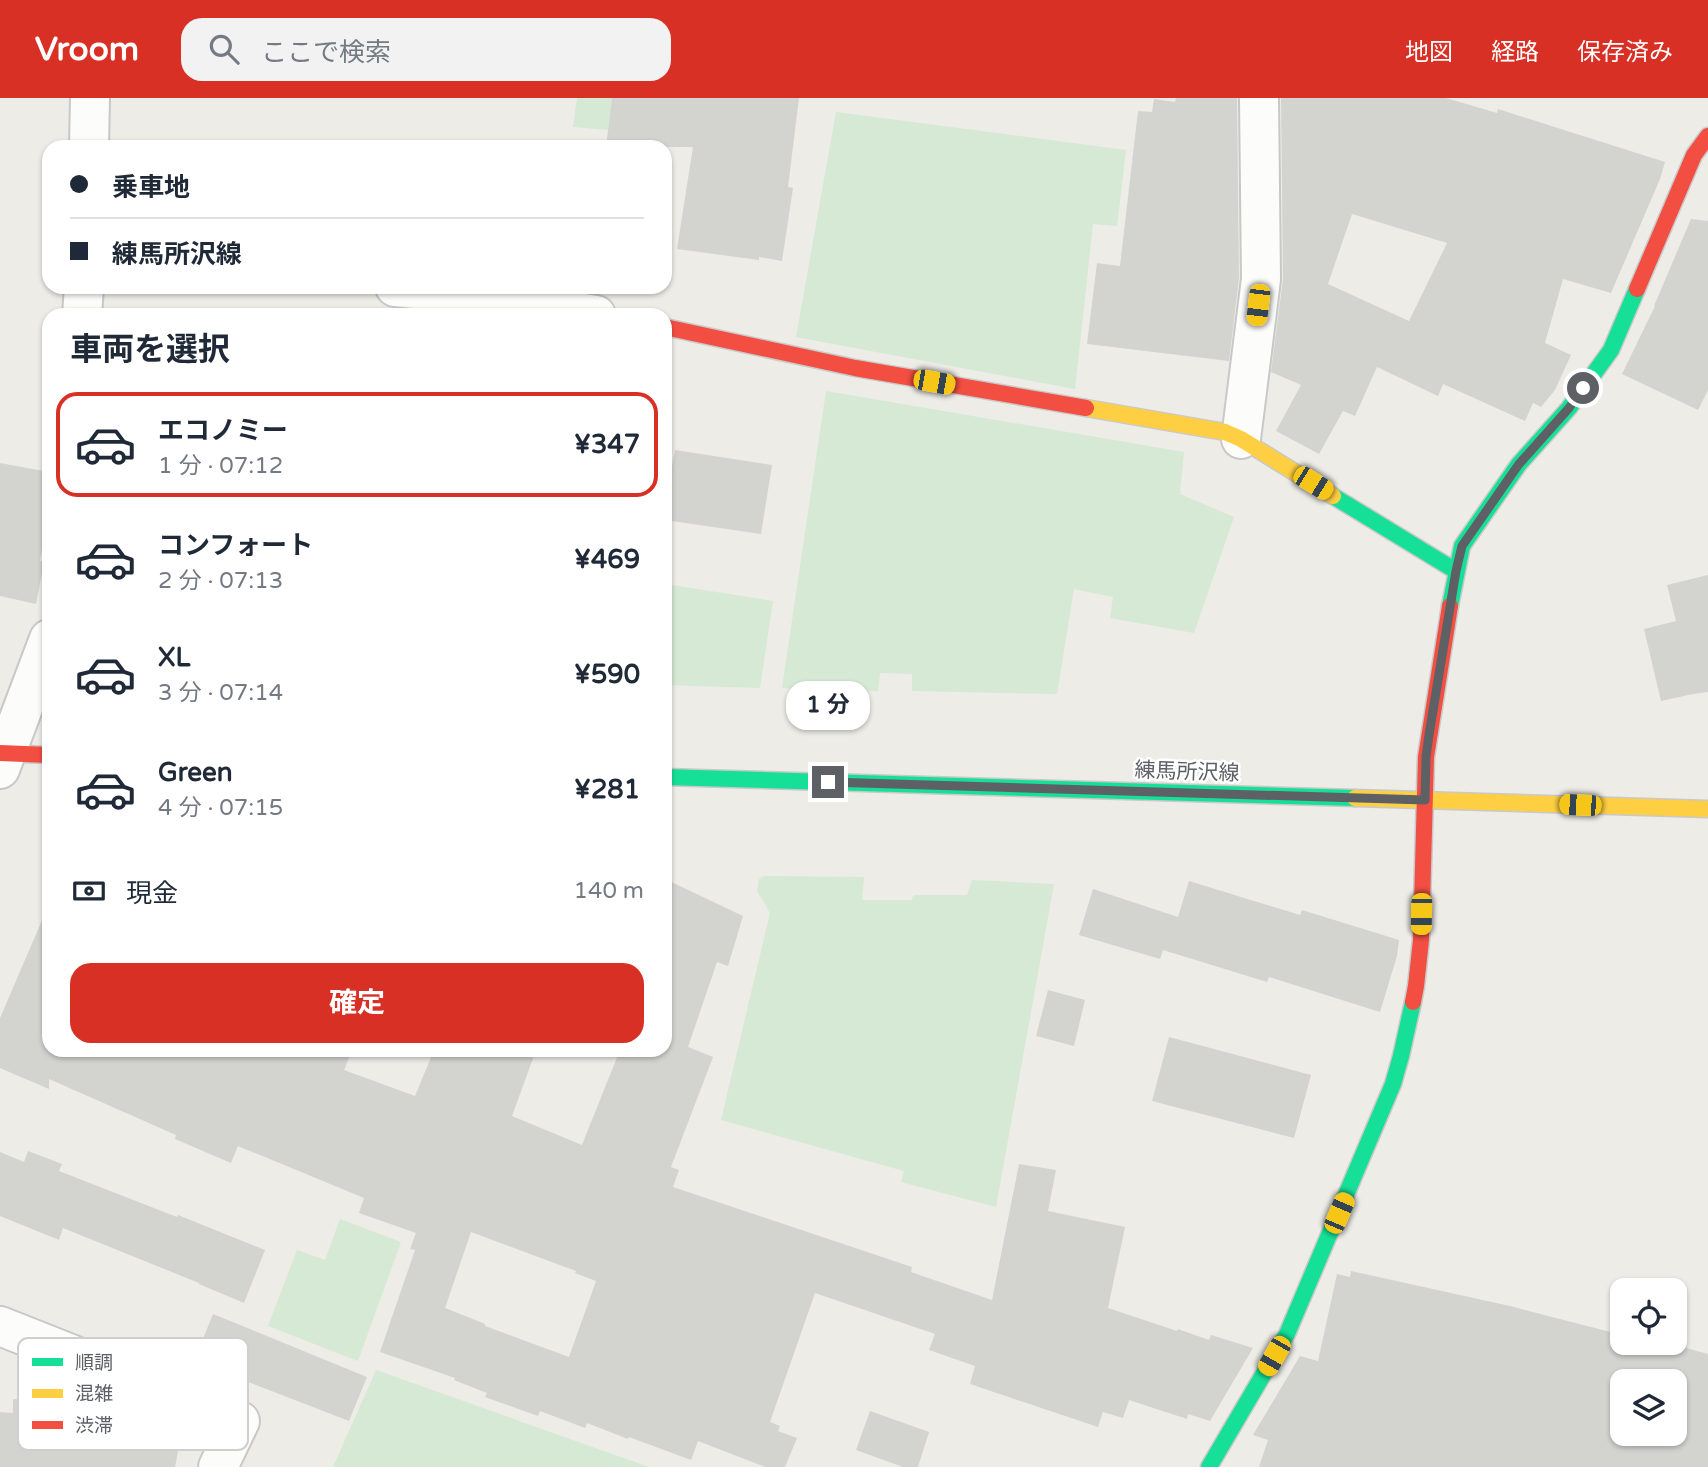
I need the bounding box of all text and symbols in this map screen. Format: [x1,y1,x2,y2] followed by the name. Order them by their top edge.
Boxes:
[181,18,671,81] search box
[35,30,139,69] text: Vroom
[205,30,243,68] icon: search
[261,37,391,68] text: ここで検索
[1405,38,1453,67] text: 地図
[1491,38,1539,67] text: 経路
[1577,38,1673,67] text: 保存済み
[112,172,190,203] text: 乗車地
[112,239,242,270] text: 練馬所沢線
[1246,283,1271,327] car
[70,331,230,369] text: 車両を選択
[912,368,957,396] car
[1567,372,1599,404] route start
[74,413,137,476] icon: car
[158,415,288,446] text: エコノミー
[574,429,640,460] text: ¥347
[158,452,283,480] text: 1 分 · 07:12
[1290,463,1337,503] car
[74,528,137,591] icon: car
[158,530,313,561] text: コンフォート
[574,544,640,575] text: ¥469
[158,567,283,595] text: 2 分 · 07:13
[158,642,190,673] text: XL
[74,643,137,706] icon: car
[574,659,640,690] text: ¥590
[158,679,283,707] text: 3 分 · 07:14
[786,680,870,730] callout: 1 分
[806,691,850,719] text: 1 分
[158,757,233,788] text: Green
[74,758,137,821] icon: car
[1134,758,1240,786] street label: 練馬所沢線
[812,766,844,798] route end
[574,774,640,805] text: ¥281
[158,794,283,822] text: 4 分 · 07:15
[1559,794,1602,816] car
[70,872,108,910] icon: cash
[574,877,644,905] text: 140 m
[126,878,178,909] text: 現金
[1411,893,1432,935] car
[70,963,644,1043] button: 確定
[1322,1190,1357,1236] car
[1610,1278,1687,1446] map controls
[1610,1278,1687,1355] button: locate
[1255,1333,1294,1379] car
[18,1338,248,1450] legend
[75,1352,113,1374] text: 順調
[1610,1369,1687,1446] button: layers
[75,1383,113,1405] text: 混雑
[75,1415,113,1437] text: 渋滞

